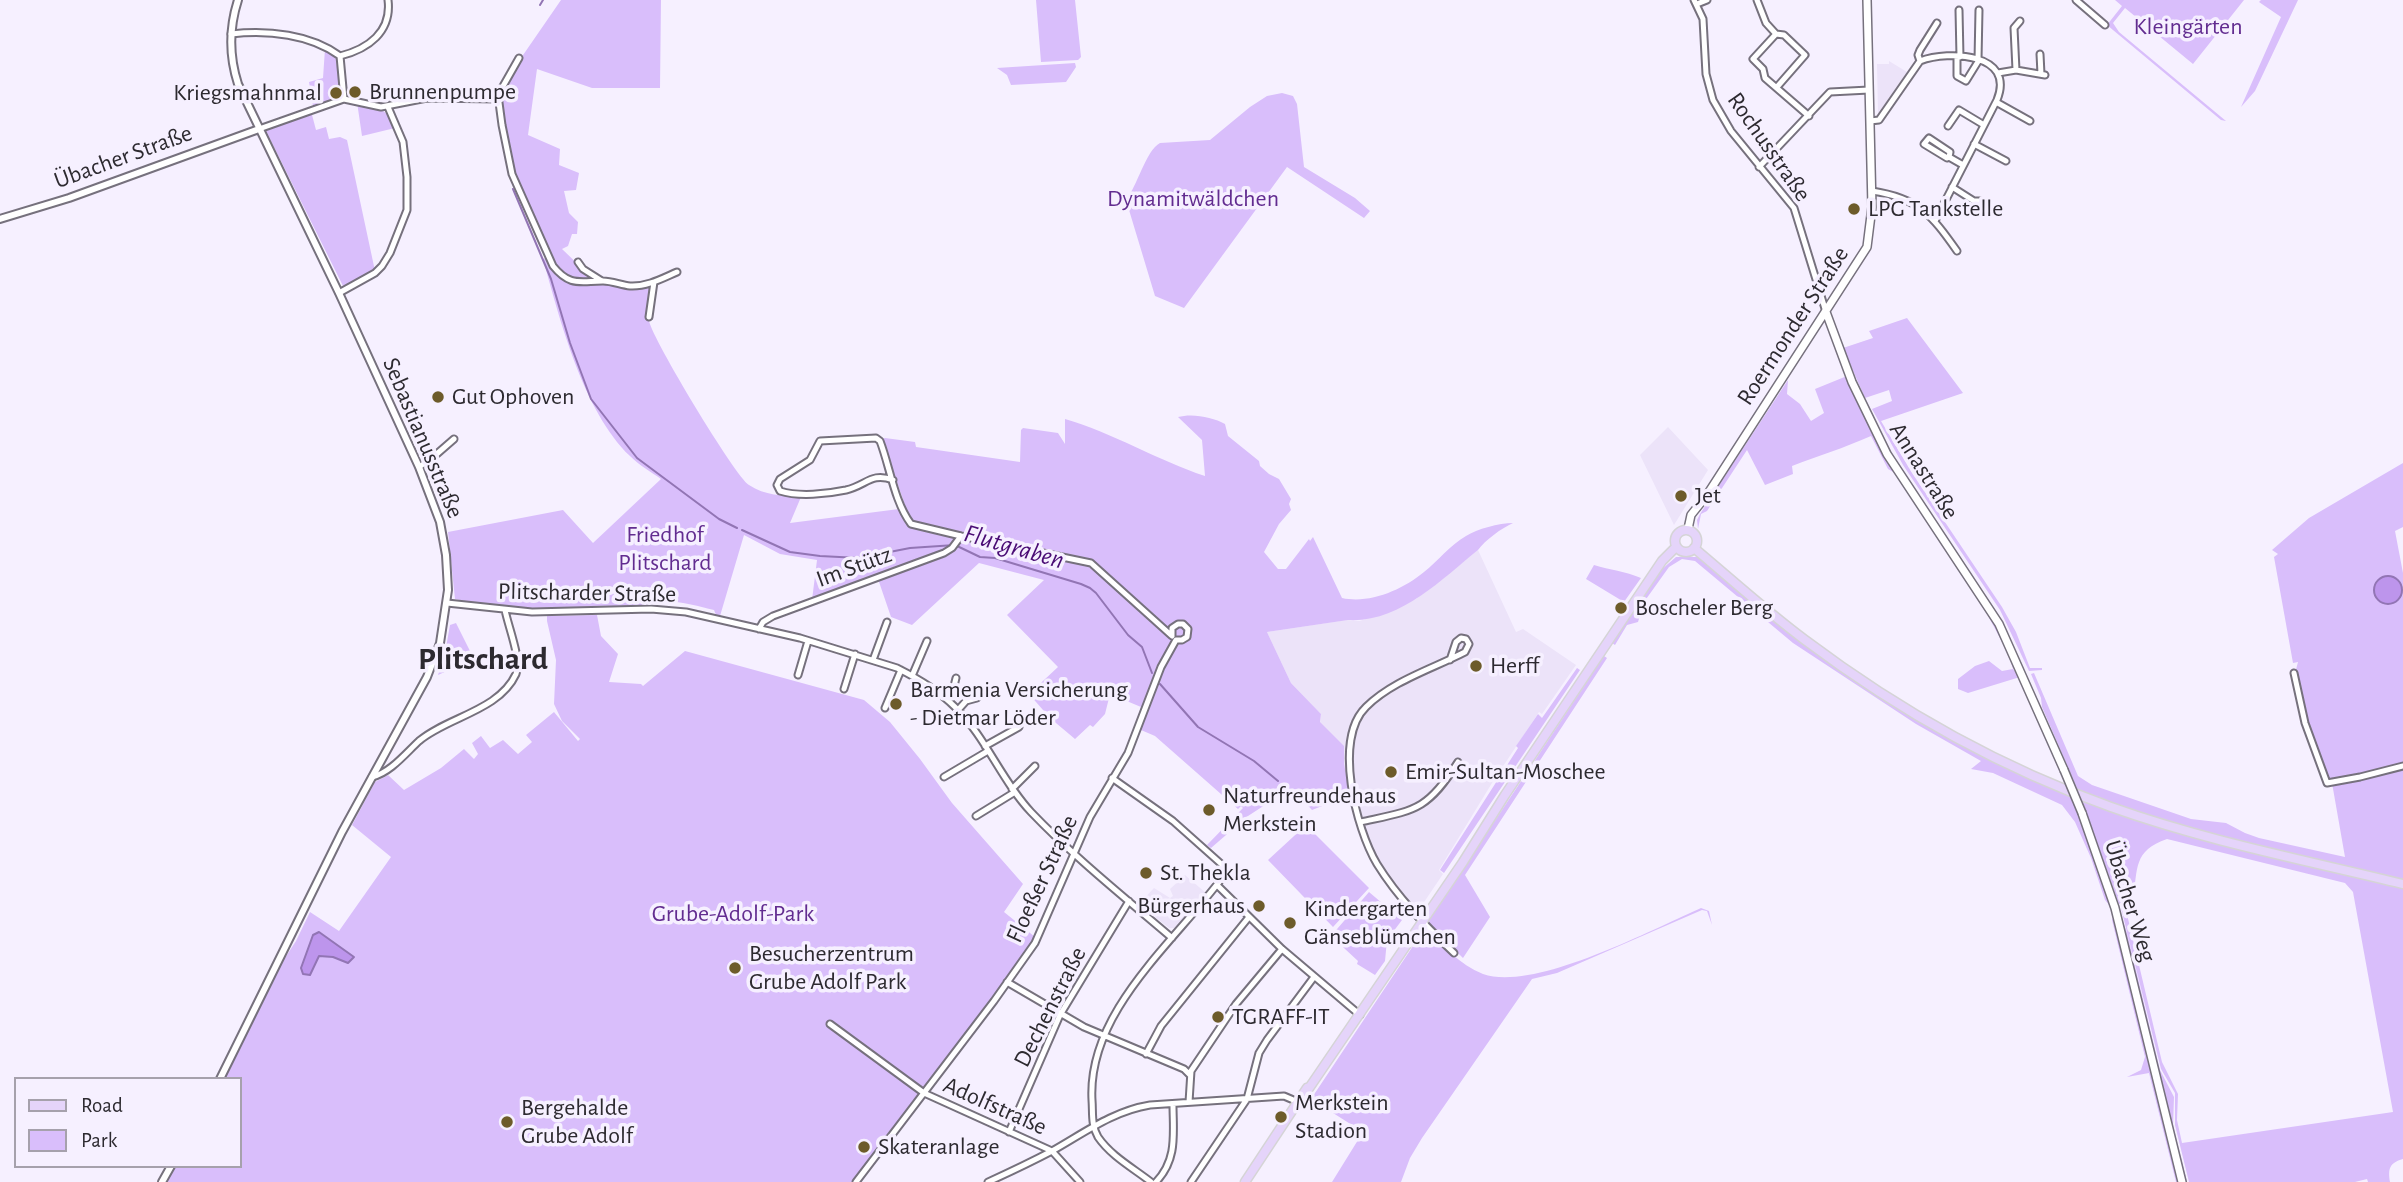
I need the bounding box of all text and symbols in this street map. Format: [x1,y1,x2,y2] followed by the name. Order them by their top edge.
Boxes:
[2133,13,2243,41] park label: Kleingärten
[369,78,516,106] place label: Brunnenpumpe
[173,79,322,107] place label: Kriegsmahnmal
[347,84,363,100] marker: Brunnenpumpe
[328,85,344,101] marker: Kriegsmahnmal
[1721,87,1817,207] street label: Rochusstraße
[50,119,196,195] street label: Übacher Straße
[1107,185,1279,213] park label: Dynamitwäldchen
[1868,195,2003,223] place label: LPG Tankstelle
[1846,201,1862,217] marker: LPG Tankstelle
[1731,241,1855,411] street label: Roermonder Straße
[376,353,470,523] street label: Sebastianusstraße
[452,383,574,411] place label: Gut Ophoven
[430,389,446,405] marker: Gut Ophoven
[1883,417,1965,525] street label: Annastraße
[1695,482,1721,510] place label: Jet
[1673,488,1689,504] marker: Jet
[960,518,1068,576] water label: Flutgraben
[618,521,712,577] park label: Friedhof Plitschard
[812,540,896,594] street label: Im Stütz
[498,577,676,609] street label: Plitscharder Straße
[1635,594,1773,622] place label: Boscheler Berg
[1613,600,1629,616] marker: Boscheler Berg
[418,640,548,678] district label: Plitschard
[1490,652,1539,680] place label: Herff
[1468,658,1484,674] marker: Herff
[910,676,1128,732] place label: Barmenia Versicherung - Dietmar Löder
[888,696,904,712] marker: Barmenia Versicherung - Dietmar Löder
[1405,758,1606,786] place label: Emir-Sultan-Moschee
[1383,764,1399,780] marker: Emir-Sultan-Moschee
[1223,782,1396,838] place label: Naturfreundehaus Merkstein
[1201,802,1217,818] marker: Naturfreundehaus Merkstein
[1000,811,1084,947] street label: Floeßer Straße
[2098,837,2162,965] street label: Übacher Weg
[1160,859,1251,887] place label: St. Thekla
[1138,865,1154,881] marker: St. Thekla
[1137,892,1245,920] place label: Bürgerhaus
[1304,895,1456,951] place label: Kindergarten Gänseblümchen
[1251,898,1267,914] marker: Bürgerhaus
[652,900,814,928] park label: Grube-Adolf-Park
[1282,915,1298,931] marker: Kindergarten Gänseblümchen
[749,940,914,996] place label: Besucherzentrum Grube Adolf Park
[1007,942,1093,1072] street label: Dechenstraße
[727,960,743,976] marker: Besucherzentrum Grube Adolf Park
[1232,1003,1330,1031] place label: TGRAFF-IT
[1210,1009,1226,1025] marker: TGRAFF-IT
[939,1070,1051,1142] street label: Adolfstraße
[14,1077,242,1168] legend
[1295,1089,1389,1145] place label: Merkstein Stadion
[521,1094,633,1150] place label: Bergehalde Grube Adolf
[81,1095,123,1116] text: Road
[1273,1109,1289,1125] marker: Merkstein Stadion
[499,1114,515,1130] marker: Bergehalde Grube Adolf
[81,1130,117,1151] text: Park
[878,1133,1000,1161] place label: Skateranlage
[856,1139,872,1155] marker: Skateranlage

